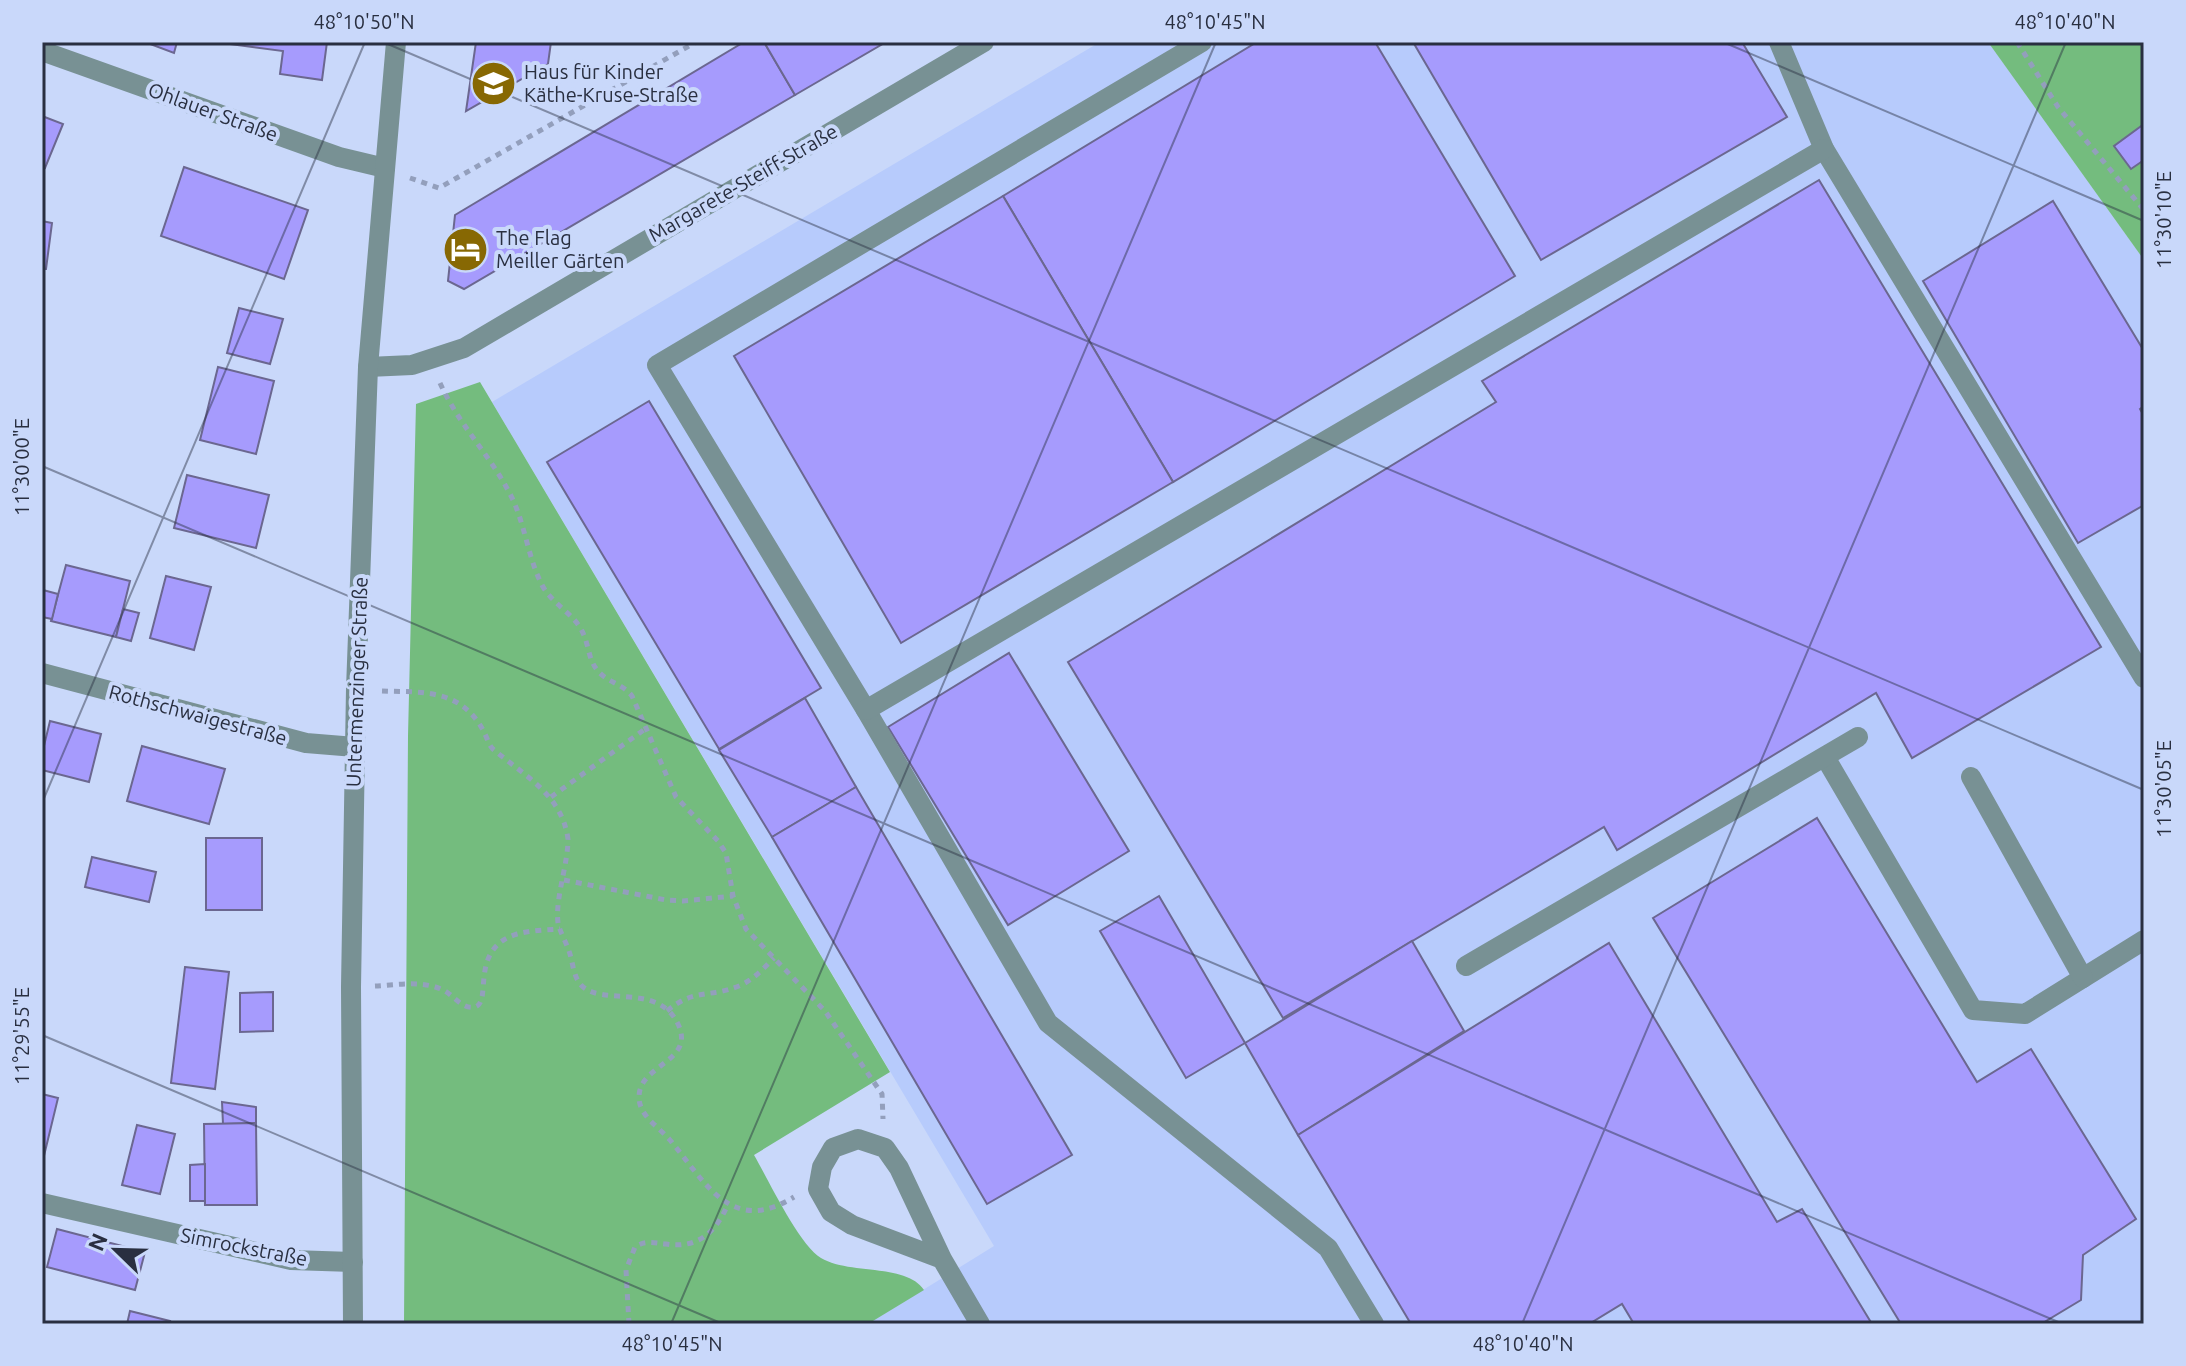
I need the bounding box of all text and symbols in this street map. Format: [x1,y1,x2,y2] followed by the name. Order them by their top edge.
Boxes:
[313,10,415,33] text: 48°10'50"N
[1164,10,1266,33] text: 48°10'45"N
[2014,10,2116,33] text: 48°10'40"N
[469,59,517,107] school or university icon: Haus für Kinder Käthe-Kruse-Straße
[524,60,699,106] place label: Haus für Kinder Käthe-Kruse-Straße
[145,77,281,146] street label: Ohlauer Straße
[644,119,841,246] street label: Margarete-Steiff-Straße
[2152,171,2175,269] text: 11°30'10"E
[441,225,489,273] hotel icon: The Flag Meiller Gärten
[496,226,624,272] place label: The Flag Meiller Gärten
[10,418,33,516] text: 11°30'00"E
[341,576,372,788] street label: Untermenzinger Straße
[107,680,290,749] street label: Rothschwaigestraße
[2152,740,2175,838] text: 11°30'05"E
[10,987,33,1085] text: 11°29'55"E
[76,1210,156,1290] north arrow
[179,1223,309,1270] street label: Simrockstraße
[82,1230,112,1254] text: N
[621,1332,723,1355] text: 48°10'45"N
[1472,1332,1574,1355] text: 48°10'40"N

